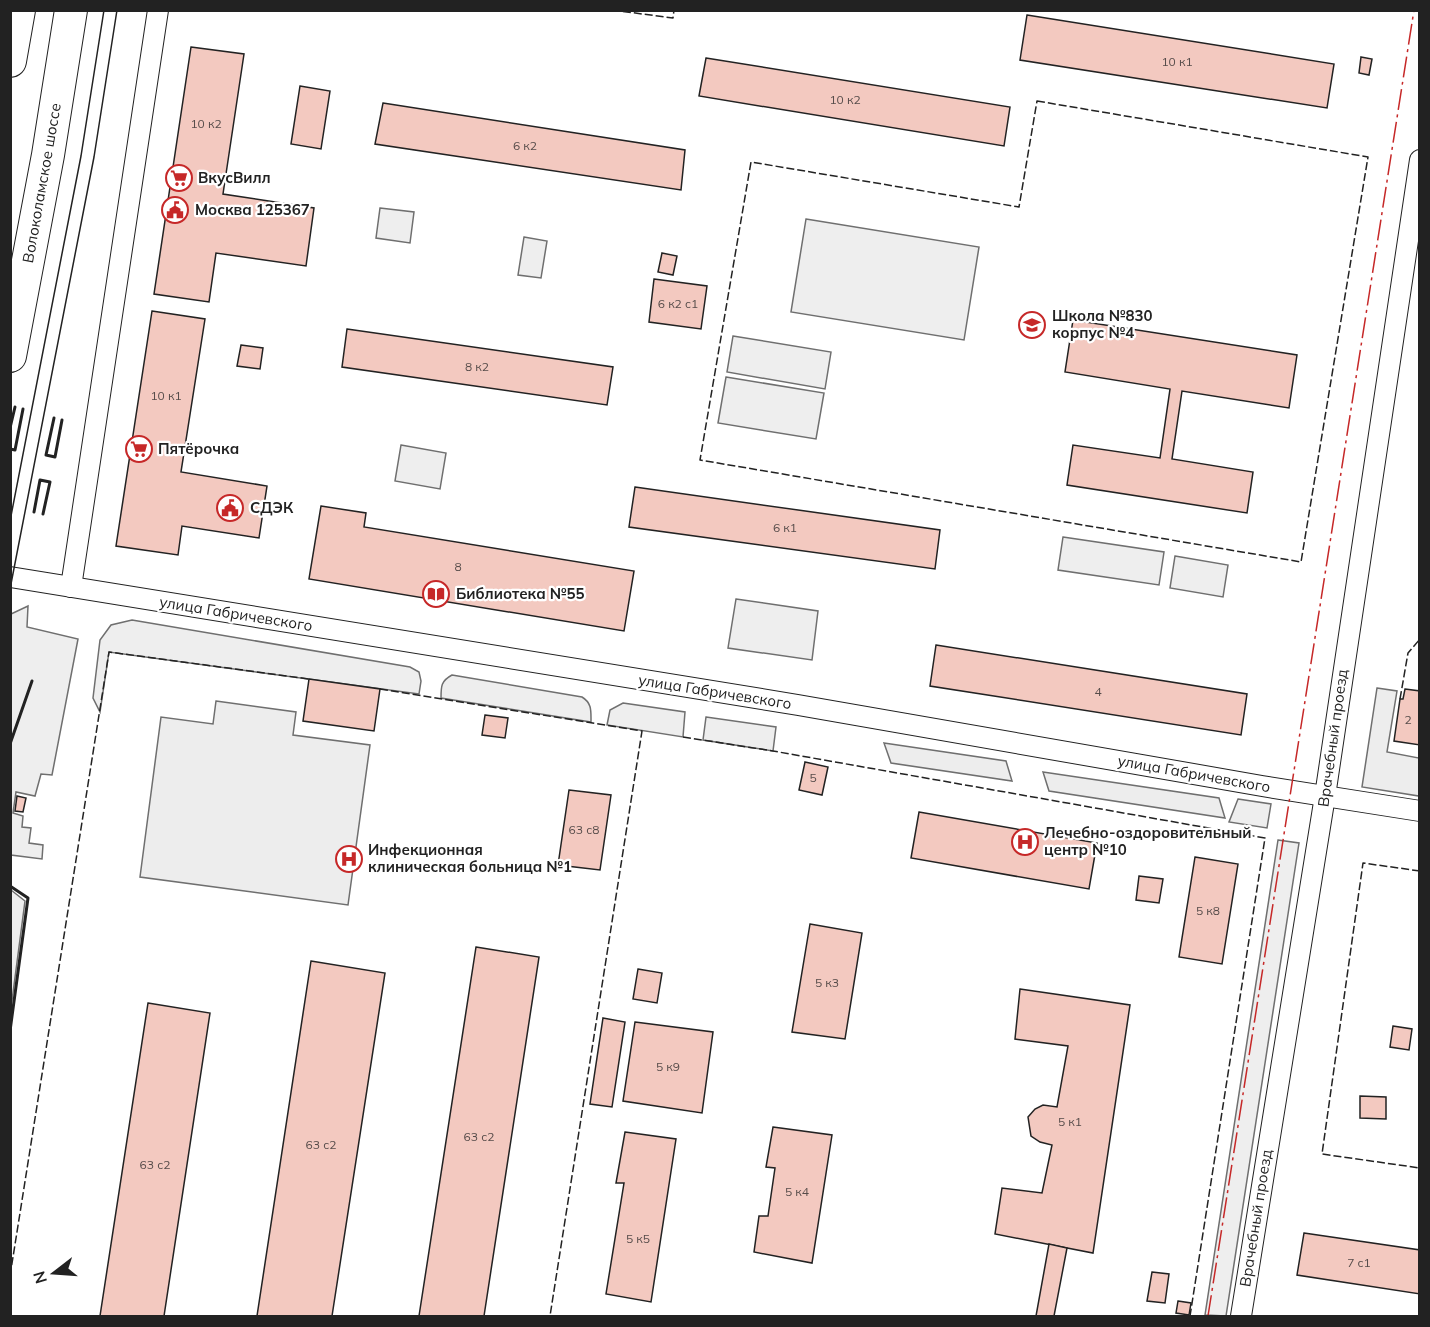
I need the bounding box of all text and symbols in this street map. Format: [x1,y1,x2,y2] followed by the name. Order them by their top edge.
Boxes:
[1161,54,1193,69] house number: 10 к1
[829,92,861,107] house number: 10 к2
[18,101,65,264] street label: Волоколамское шоссе
[190,116,222,131] house number: 10 к2
[513,138,537,153] house number: 6 к2
[164,163,194,193] supermarket icon: ВкусВилл
[198,168,271,187] place label: ВкусВилл
[160,195,190,225] public building icon: Москва 125367
[195,200,310,219] place label: Москва 125367
[658,296,698,311] house number: 6 к2 с1
[1052,306,1152,342] place label: Школа №830 корпус №4
[1017,310,1047,340] school or university icon: Школа №830 корпус №4
[465,359,489,374] house number: 8 к2
[150,388,182,403] house number: 10 к1
[124,434,154,464] supermarket icon: Пятёрочка
[158,439,239,458] place label: Пятёрочка
[215,493,245,523] public building icon: СДЭК
[250,498,294,517] place label: СДЭК
[773,520,797,535] house number: 6 к1
[454,559,462,574] house number: 8
[421,579,451,609] library icon: Библиотека №55
[456,584,585,603] place label: Библиотека №55
[158,592,314,635] street label: улица Габричевского
[1313,668,1352,808] street label: Врачебный проезд
[637,670,793,713] street label: улица Габричевского
[1094,684,1102,699] house number: 4
[1404,712,1412,727] house number: 2
[1116,751,1272,796] street label: улица Габричевского
[809,770,817,785] house number: 5
[569,822,599,837] house number: 63 с8
[1044,823,1252,859] place label: Лечебно-оздоровительный центр №10
[1010,827,1040,857] hospital icon: Лечебно-оздоровительный центр №10
[368,840,572,876] place label: Инфекционная клиническая больница №1
[334,844,364,874] hospital icon: Инфекционная клиническая больница №1
[1196,903,1220,918] house number: 5 к8
[815,975,839,990] house number: 5 к3
[656,1059,680,1074] house number: 5 к9
[1058,1114,1082,1129] house number: 5 к1
[464,1129,494,1144] house number: 63 с2
[306,1137,336,1152] house number: 63 с2
[1235,1148,1276,1288] street label: Врачебный проезд
[140,1157,170,1172] house number: 63 с2
[785,1184,809,1199] house number: 5 к4
[626,1231,650,1246] house number: 5 к5
[24,1243,84,1303] north arrow
[1347,1255,1371,1270] house number: 7 с1
[28,1269,51,1286] text: N

